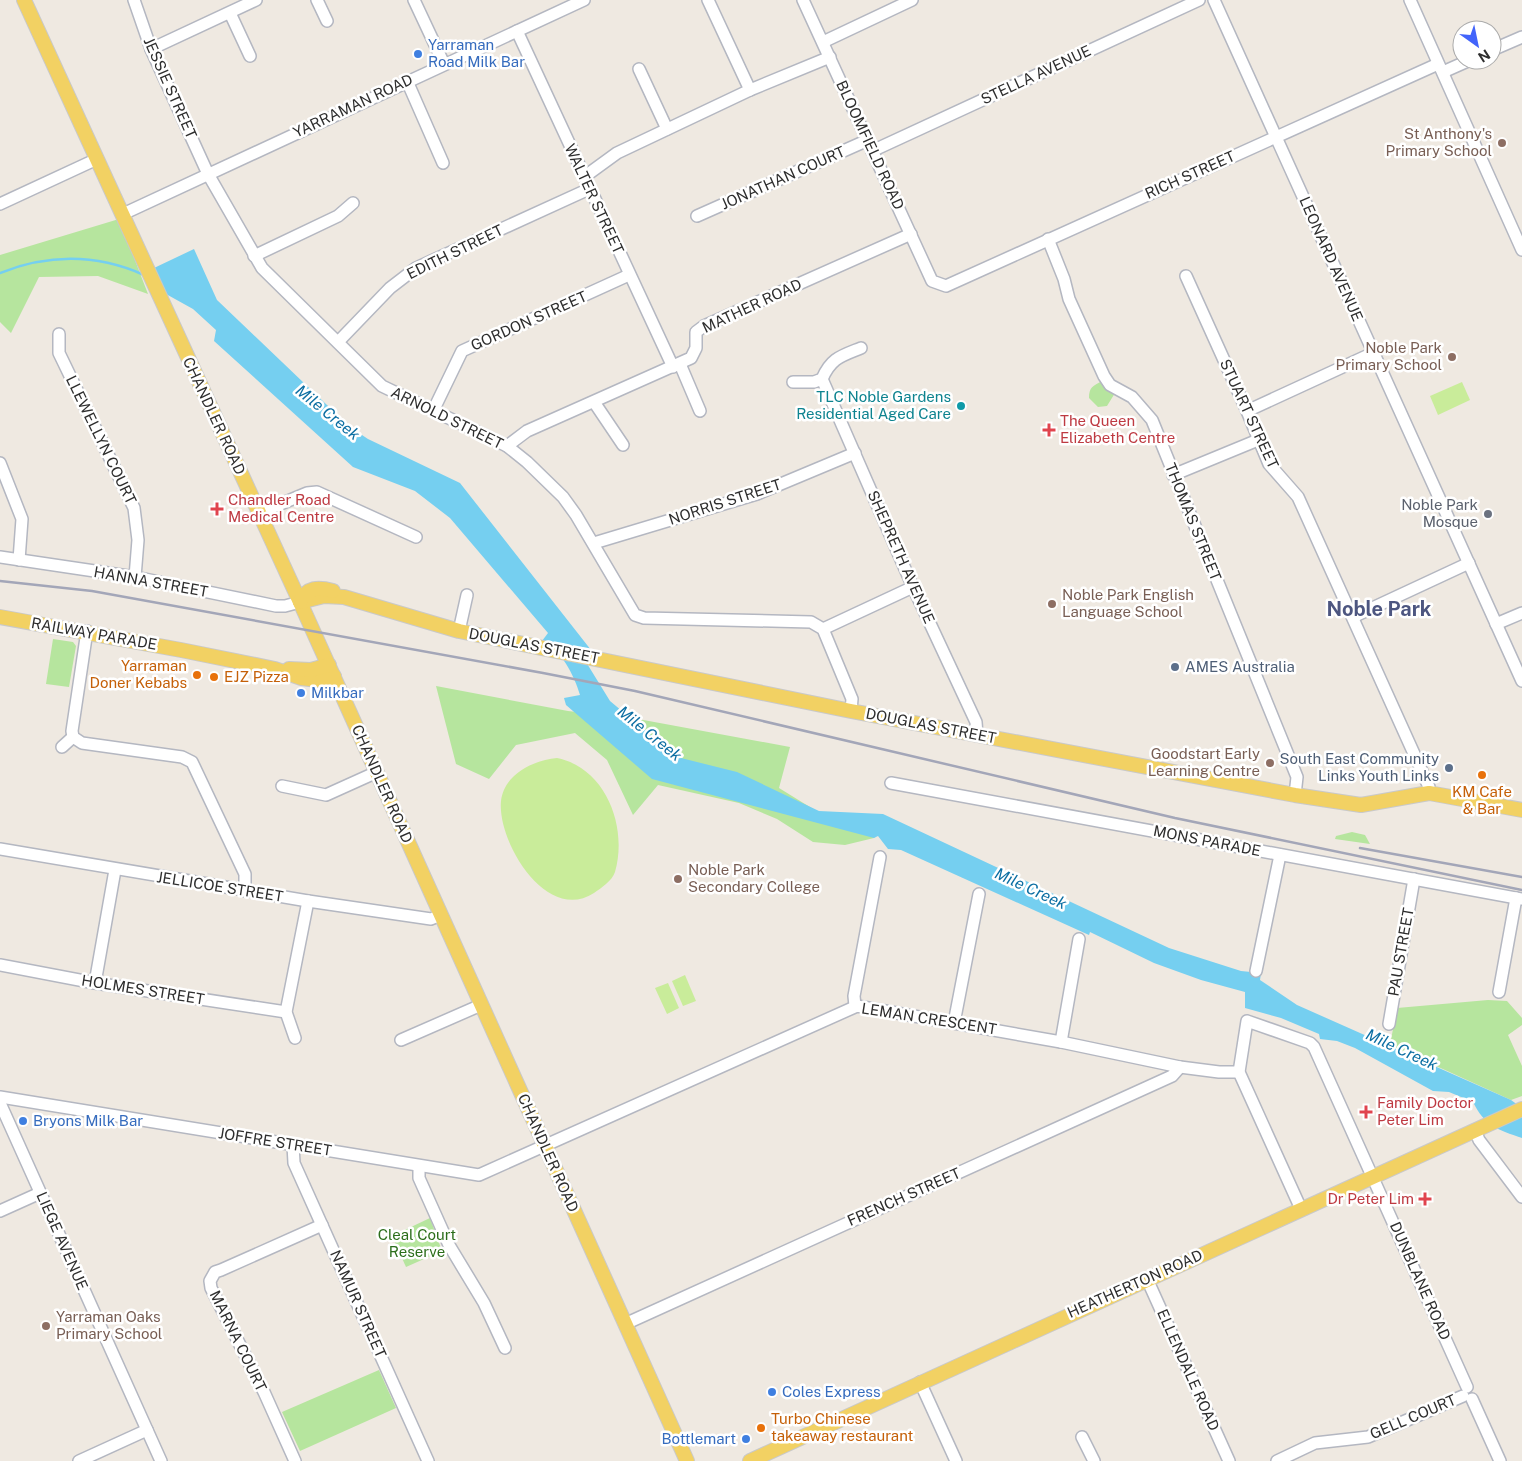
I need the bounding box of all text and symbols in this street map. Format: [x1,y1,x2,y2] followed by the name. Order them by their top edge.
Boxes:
[1452,20,1502,70] north arrow
[140,34,200,141] street label: JESSIE STREET
[428,36,525,70] place label: Yarraman Road Milk Bar
[978,42,1094,107] street label: STELLA AVENUE
[1475,46,1493,66] text: N
[412,48,424,60] marker: Yarraman Road Milk Bar
[290,70,415,141] street label: YARRAMAN ROAD
[833,77,908,212] street label: BLOOMFIELD ROAD
[1386,125,1492,159] place label: St Anthony's Primary School
[1496,137,1508,149] marker: St Anthony's Primary School
[562,141,627,257] street label: WALTER STREET
[718,142,848,213] street label: JONATHAN COURT
[1142,147,1237,202] street label: RICH STREET
[1296,194,1367,324] street label: LEONARD AVENUE
[404,221,506,282] street label: EDITH STREET
[699,275,804,336] street label: MATHER ROAD
[468,287,590,354] street label: GORDON STREET
[1336,339,1442,373] place label: Noble Park Primary School
[1446,351,1458,363] marker: Noble Park Primary School
[180,354,249,477] street label: CHANDLER ROAD
[1217,356,1282,471] street label: STUART STREET
[63,373,140,507] street label: LLEWELLYN COURT
[292,381,364,444] water label: Mile Creek
[388,383,506,452] street label: ARNOLD STREET
[796,388,951,422] place label: TLC Noble Gardens Residential Aged Care
[955,400,967,412] marker: TLC Noble Gardens Residential Aged Care
[1060,412,1175,446] place label: The Queen Elizabeth Centre
[1042,423,1056,437] marker: The Queen Elizabeth Centre
[1162,460,1225,583] street label: THOMAS STREET
[666,475,783,528] street label: NORRIS STREET
[864,488,938,626] street label: SHEPRETH AVENUE
[228,491,334,525] place label: Chandler Road Medical Centre
[1401,496,1478,530] place label: Noble Park Mosque
[210,502,224,516] marker: Chandler Road Medical Centre
[1482,508,1494,520] marker: Noble Park Mosque
[93,563,210,600] street label: HANNA STREET
[1062,586,1194,620] place label: Noble Park English Language School
[1327,597,1432,621] district label: Noble Park
[1046,598,1058,610] marker: Noble Park English Language School
[30,614,158,653] street label: RAILWAY PARADE
[467,625,601,667] street label: DOUGLAS STREET
[90,657,187,691] place label: Yarraman Doner Kebabs
[1185,658,1295,675] place label: AMES Australia
[1169,661,1181,673] marker: AMES Australia
[224,668,289,685] place label: EJZ Pizza
[191,669,203,681] marker: Yarraman Doner Kebabs
[208,671,220,683] marker: EJZ Pizza
[311,684,364,701] place label: Milkbar
[295,687,307,699] marker: Milkbar
[614,702,686,765] water label: Mile Creek
[864,705,998,747] street label: DOUGLAS STREET
[349,722,416,846] street label: CHANDLER ROAD
[1148,745,1260,779] place label: Goodstart Early Learning Centre
[1280,750,1439,784] place label: South East Community Links Youth Links
[1264,757,1276,769] marker: Goodstart Early Learning Centre
[1443,762,1455,774] marker: South East Community Links Youth Links
[1476,769,1488,781] marker: KM Cafe & Bar
[1452,783,1512,817] place label: KM Cafe & Bar
[1152,822,1262,859] street label: MONS PARADE
[688,861,820,895] place label: Noble Park Secondary College
[992,864,1070,914] water label: Mile Creek
[156,868,285,905] street label: JELLICOE STREET
[672,873,684,885] marker: Noble Park Secondary College
[1384,906,1417,998] street label: PAU STREET
[80,971,206,1008] street label: HOLMES STREET
[860,999,998,1038] street label: LEMAN CRESCENT
[1363,1025,1441,1075] water label: Mile Creek
[515,1091,582,1215] street label: CHANDLER ROAD
[1377,1094,1474,1128] place label: Family Doctor Peter Lim
[1359,1105,1373,1119] marker: Family Doctor Peter Lim
[33,1112,143,1129] place label: Bryons Milk Bar
[17,1115,29,1127] marker: Bryons Milk Bar
[217,1124,333,1159] street label: JOFFRE STREET
[845,1164,963,1229] street label: FRENCH STREET
[33,1189,92,1293] street label: LIEGE AVENUE
[1327,1190,1414,1207] place label: Dr Peter Lim
[1418,1192,1432,1206] marker: Dr Peter Lim
[1387,1219,1454,1343] street label: DUNBLANE ROAD
[378,1226,456,1260] park label: Cleal Court Reserve
[1065,1246,1205,1321] street label: HEATHERTON ROAD
[327,1247,390,1360] street label: NAMUR STREET
[207,1288,270,1394] street label: MARNA COURT
[1154,1306,1223,1433] street label: ELLENDALE ROAD
[56,1308,162,1342] place label: Yarraman Oaks Primary School
[40,1320,52,1332] marker: Yarraman Oaks Primary School
[782,1383,881,1400] place label: Coles Express
[766,1386,778,1398] marker: Coles Express
[1367,1391,1459,1442] street label: GELL COURT
[771,1410,913,1444] place label: Turbo Chinese takeaway restaurant
[755,1422,767,1434] marker: Turbo Chinese takeaway restaurant
[661,1430,736,1447] place label: Bottlemart
[740,1433,752,1445] marker: Bottlemart

